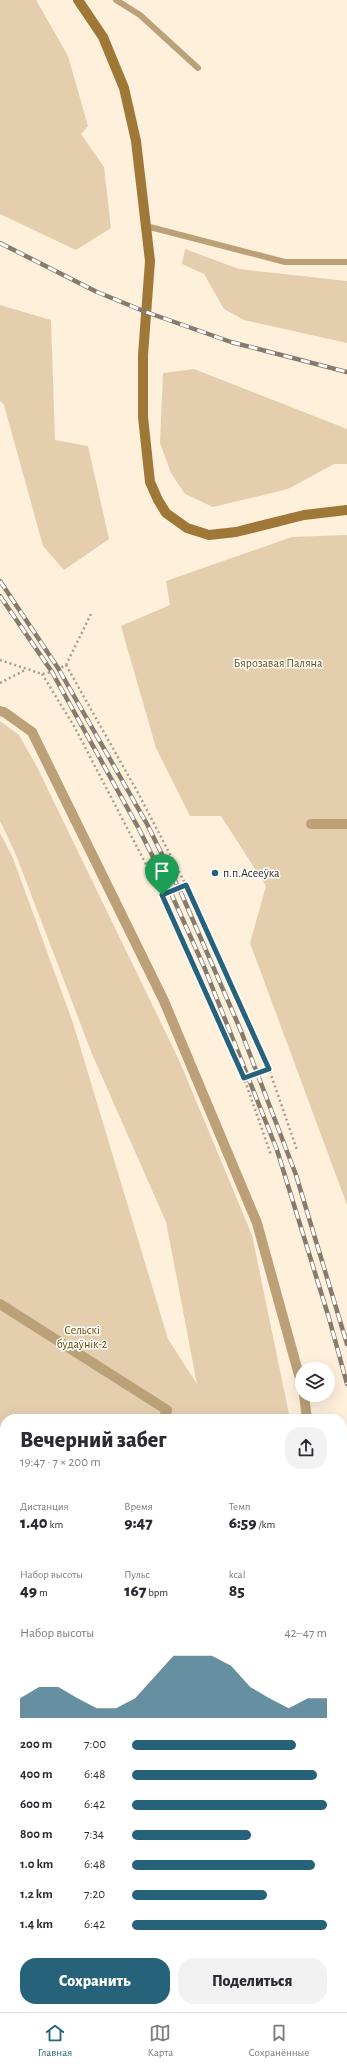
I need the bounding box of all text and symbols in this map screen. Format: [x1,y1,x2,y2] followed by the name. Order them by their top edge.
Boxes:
[234,657,323,669] park label: Бярозавая Паляна
[145,854,179,895] pin
[151,860,173,882] icon: arrive
[223,867,280,880] place label: п.п.Асееўка
[210,868,220,878] marker: п.п.Асееўка
[57,1324,108,1351] park label: Сельскі будаўнік-2
[295,1362,335,1402] map controls
[295,1362,335,1402] button: layers
[285,1427,327,1469] button: share
[20,1429,167,1451] text: Вечерний забег
[20,1456,101,1469] text: 19:47 · 7 × 200 m
[20,1501,69,1512] text: Дистанция
[124,1501,153,1512] text: Время
[229,1501,251,1512] text: Темп
[20,1514,48,1531] text: 1.40
[124,1514,153,1531] text: 9:47
[229,1514,257,1531] text: 6:59
[48,1519,63,1530] text: km
[257,1519,275,1530] text: /km
[20,1569,83,1580] text: Набор высоты
[124,1569,150,1580] text: Пульс
[229,1569,245,1580] text: kcal
[20,1582,37,1599] text: 49
[124,1582,146,1599] text: 167
[229,1582,245,1599] text: 85
[37,1587,48,1598] text: m
[146,1587,168,1598] text: bpm
[20,1627,94,1640] text: Набор высоты
[284,1627,327,1640] text: 42–47 m
[20,1738,52,1751] text: 200 m
[84,1738,106,1751] text: 7:00
[20,1768,53,1781] text: 400 m
[84,1768,106,1781] text: 6:48
[20,1798,52,1811] text: 600 m
[84,1798,105,1811] text: 6:42
[20,1828,52,1841] text: 800 m
[84,1828,104,1841] text: 7:34
[20,1858,53,1871] text: 1.0 km
[84,1858,106,1871] text: 6:48
[20,1888,53,1901] text: 1.2 km
[84,1888,105,1901] text: 7:20
[20,1918,53,1931] text: 1.4 km
[84,1918,105,1931] text: 6:42
[20,1958,170,2004] button: Сохранить
[178,1958,327,2004] button: Поделиться
[38,2022,72,2059] tab: Главная
[147,2022,173,2059] tab: Карта
[249,2022,309,2059] tab: Сохранённые

